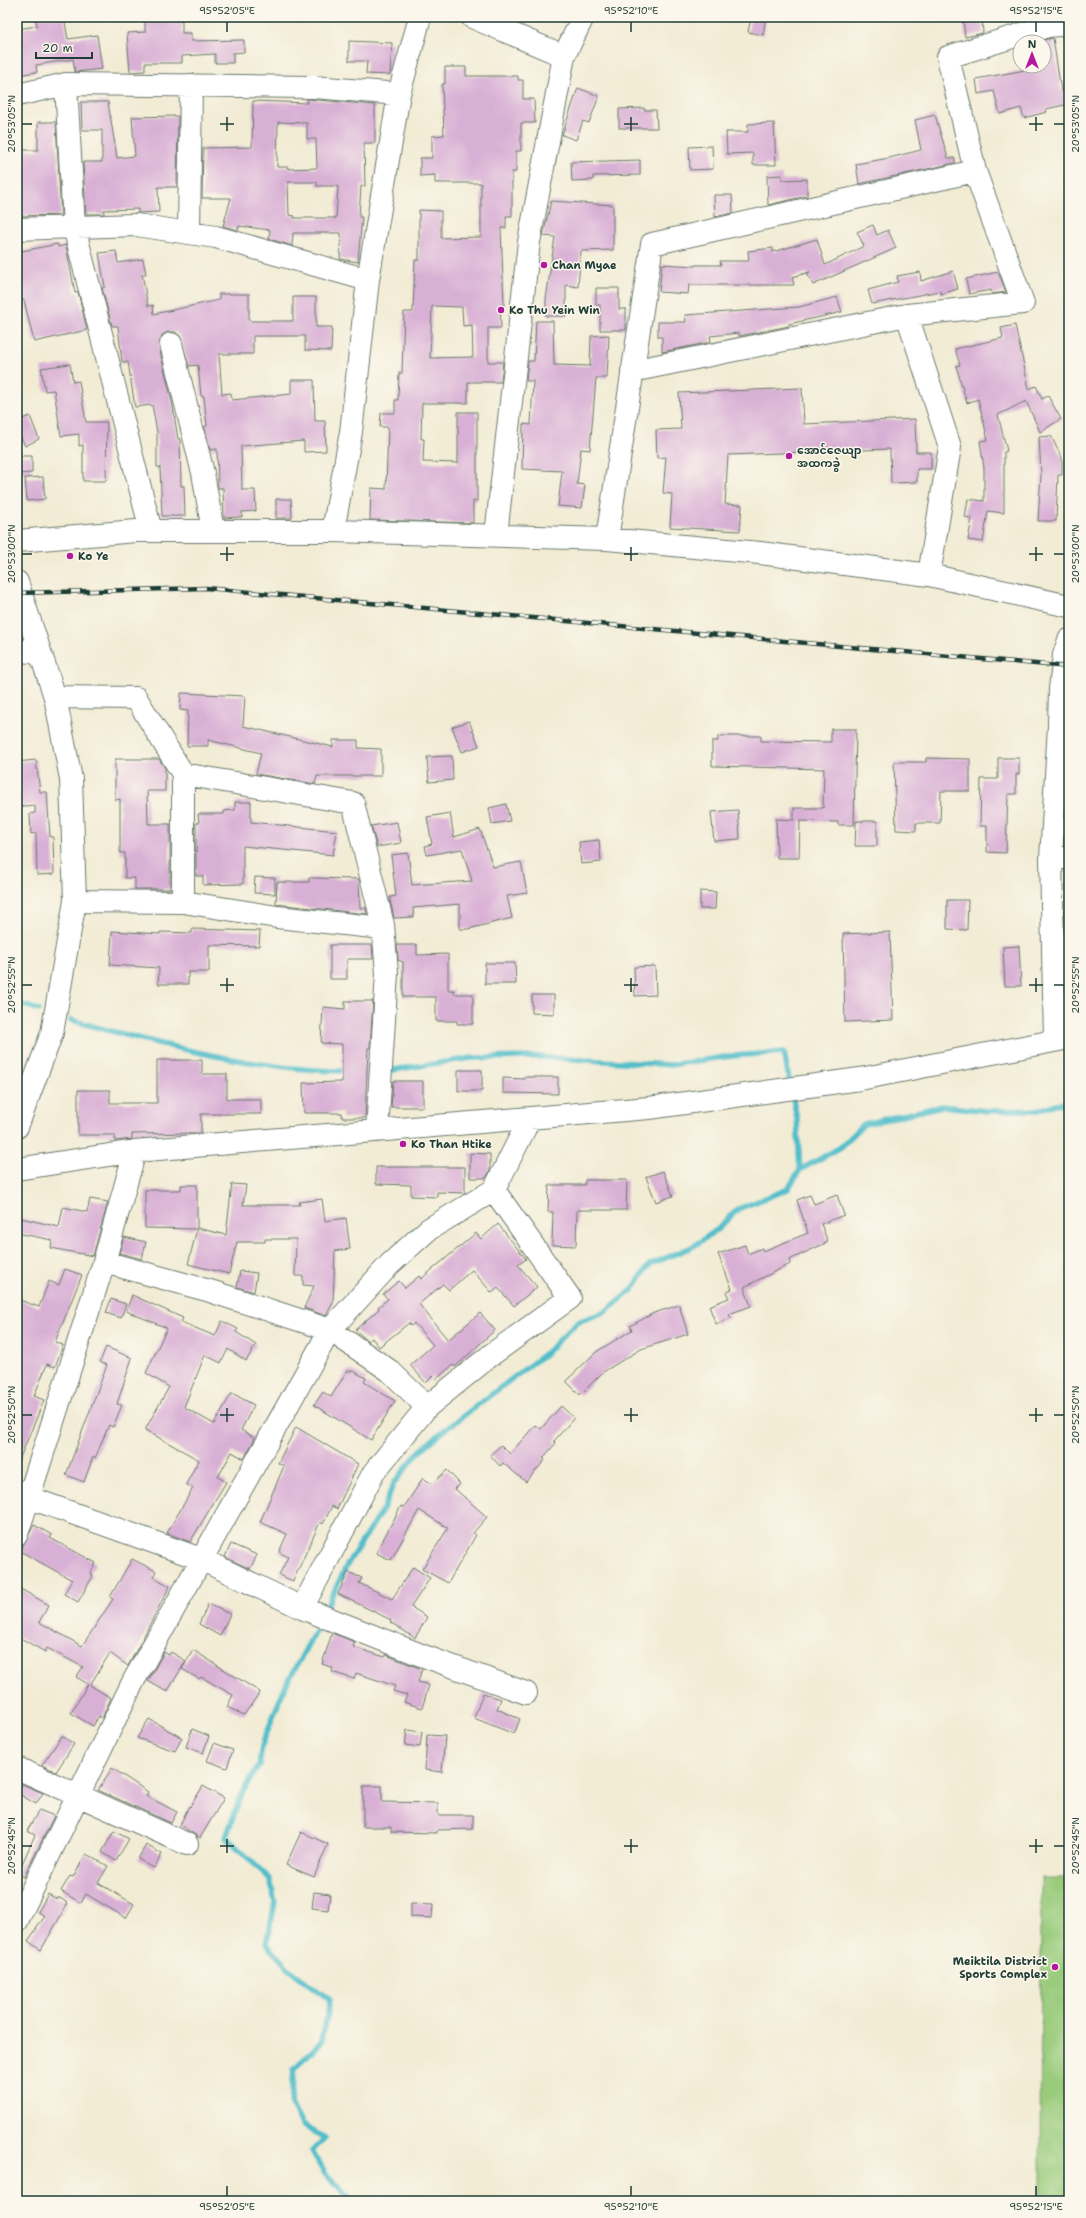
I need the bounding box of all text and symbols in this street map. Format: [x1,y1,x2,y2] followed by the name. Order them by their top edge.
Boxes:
[199,4,255,17] text: 95°52'05"E
[604,4,658,17] text: 95°52'10"E
[1009,4,1063,17] text: 95°52'15"E
[36,34,92,60] scale bar
[1012,34,1052,74] north arrow
[1028,37,1037,52] text: N
[42,40,73,56] text: 20 m
[5,95,18,153] text: 20°53'05"N
[1069,95,1082,153] text: 20°53'05"N
[552,258,617,273] place label: Chan Myae
[539,260,549,270] marker: Chan Myae
[509,303,600,318] place label: Ko Thu Yein Win
[496,305,506,315] marker: Ko Thu Yein Win
[797,443,862,473] place label: အောင်ဇေယျာ အထကခွဲ
[784,451,794,461] marker: အောင်ဇေယျာ အထကခွဲ
[5,524,18,584] text: 20°53'00"N
[1069,524,1082,584] text: 20°53'00"N
[78,549,109,564] place label: Ko Ye
[65,551,75,561] marker: Ko Ye
[5,956,18,1014] text: 20°52'55"N
[1069,956,1082,1014] text: 20°52'55"N
[411,1137,492,1152] place label: Ko Than Htike
[398,1139,408,1149] marker: Ko Than Htike
[5,1386,18,1444] text: 20°52'50"N
[1069,1386,1082,1444] text: 20°52'50"N
[5,1817,18,1875] text: 20°52'45"N
[1069,1817,1082,1875] text: 20°52'45"N
[953,1954,1048,1982] place label: Meiktila District Sports Complex
[1050,1962,1060,1972] marker: Meiktila District Sports Complex
[199,2200,255,2213] text: 95°52'05"E
[604,2200,658,2213] text: 95°52'10"E
[1009,2200,1063,2213] text: 95°52'15"E

